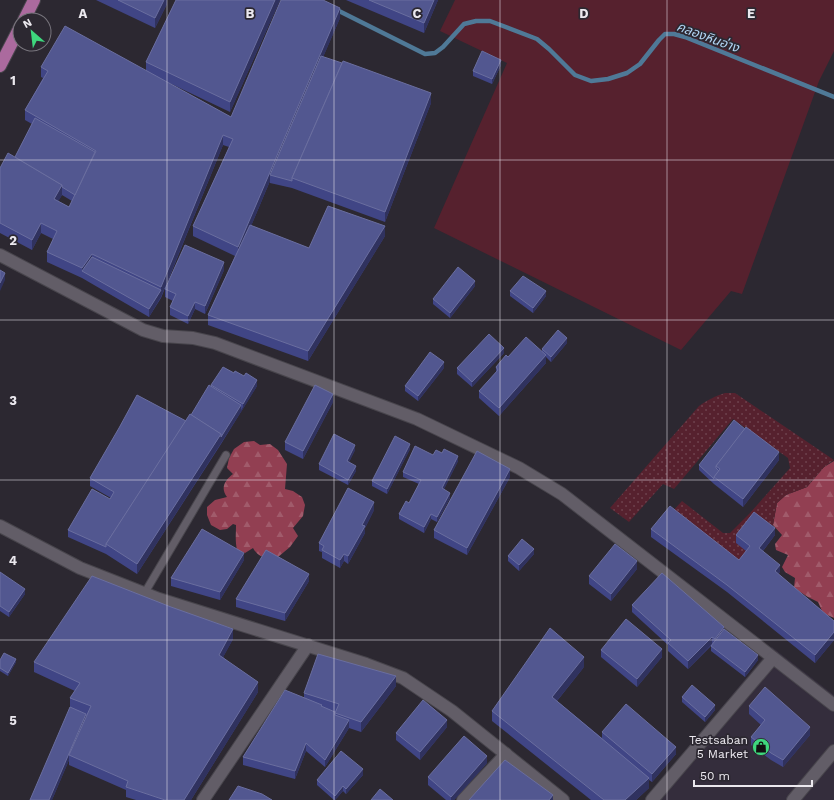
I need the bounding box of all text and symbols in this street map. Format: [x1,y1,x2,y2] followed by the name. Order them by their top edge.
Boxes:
[79,6,88,21] text: A
[246,6,255,21] text: B
[413,6,422,21] text: C
[579,6,589,21] text: D
[747,6,755,21] text: E
[12,12,52,52] north arrow
[21,16,34,31] text: N
[675,19,742,56] water label: คลองหินอ่าง
[10,73,16,88] text: 1
[9,233,17,248] text: 2
[9,393,17,408] text: 3
[9,553,18,568] text: 4
[9,713,17,728] text: 5
[689,733,748,761] place label: Testsaban 5 Market
[751,737,771,757] shop icon: Testsaban 5 Market
[694,762,812,788] scale bar
[700,769,730,783] text: 50 m

